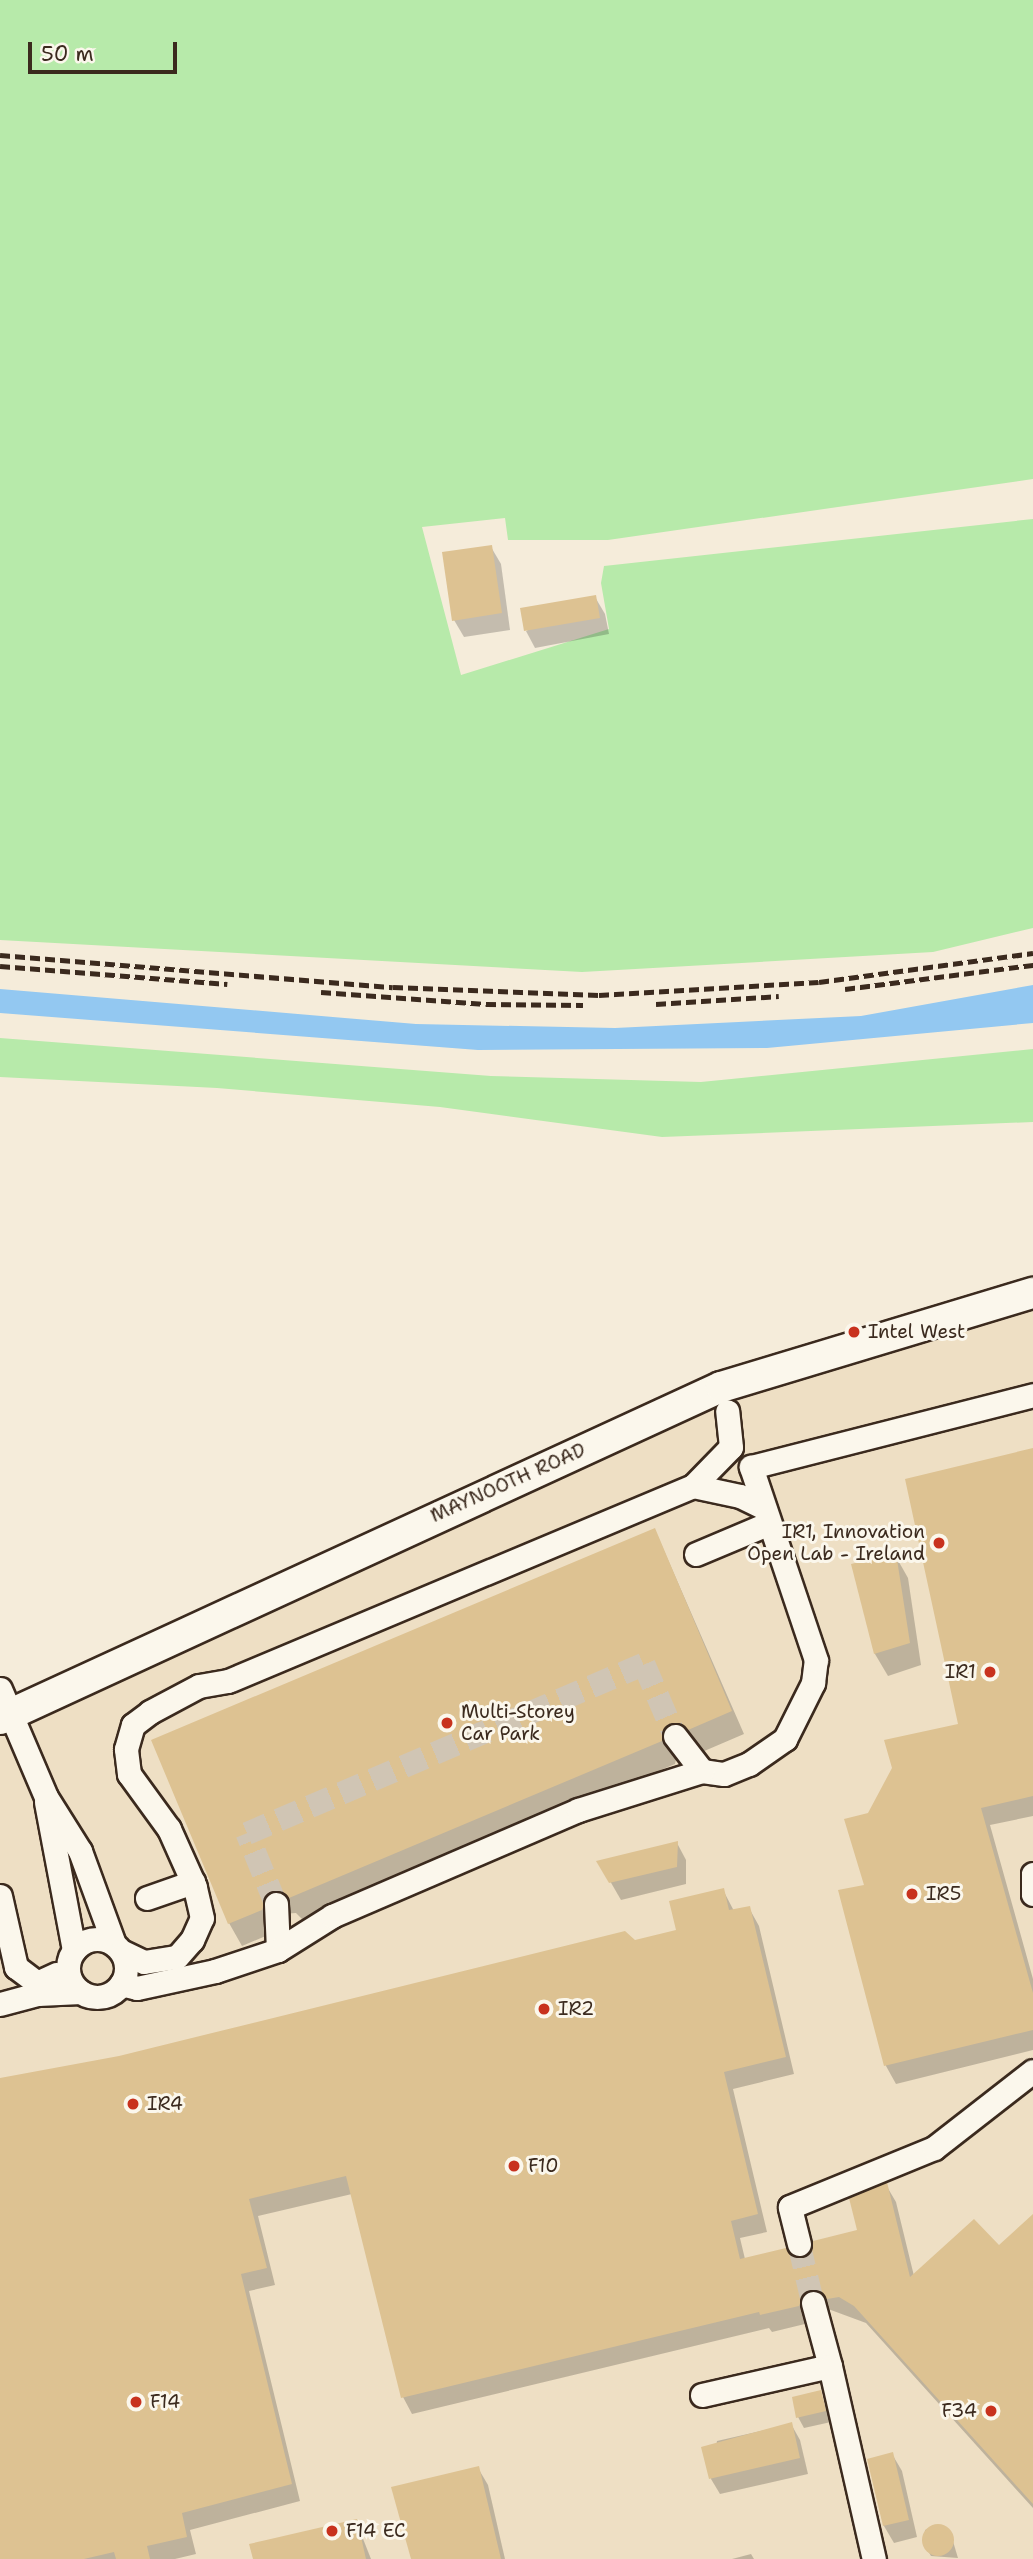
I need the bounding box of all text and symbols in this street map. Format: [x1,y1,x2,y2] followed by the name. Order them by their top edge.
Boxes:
[32,28,180,72] scale bar
[41,40,94,68] text: 50 m
[868,1321,965,1343] place label: Intel West
[846,1324,862,1340] marker: Intel West
[427,1439,589,1527] street label: MAYNOOTH ROAD
[747,1521,925,1565] place label: IR1, Innovation Open Lab - Ireland
[931,1535,947,1551] marker: IR1, Innovation Open Lab - Ireland
[945,1661,976,1683] place label: IR1
[982,1664,998,1680] marker: IR1
[461,1701,575,1745] place label: Multi-Storey Car Park
[439,1715,455,1731] marker: Multi-Storey Car Park
[926,1883,961,1905] place label: IR5
[904,1886,920,1902] marker: IR5
[558,1998,594,2020] place label: IR2
[536,2001,552,2017] marker: IR2
[147,2093,183,2115] place label: IR4
[125,2096,141,2112] marker: IR4
[528,2155,559,2177] place label: F10
[506,2158,522,2174] marker: F10
[150,2391,180,2413] place label: F14
[128,2394,144,2410] marker: F14
[942,2400,977,2422] place label: F34
[983,2403,999,2419] marker: F34
[346,2520,406,2542] place label: F14 EC
[324,2523,340,2539] marker: F14 EC

